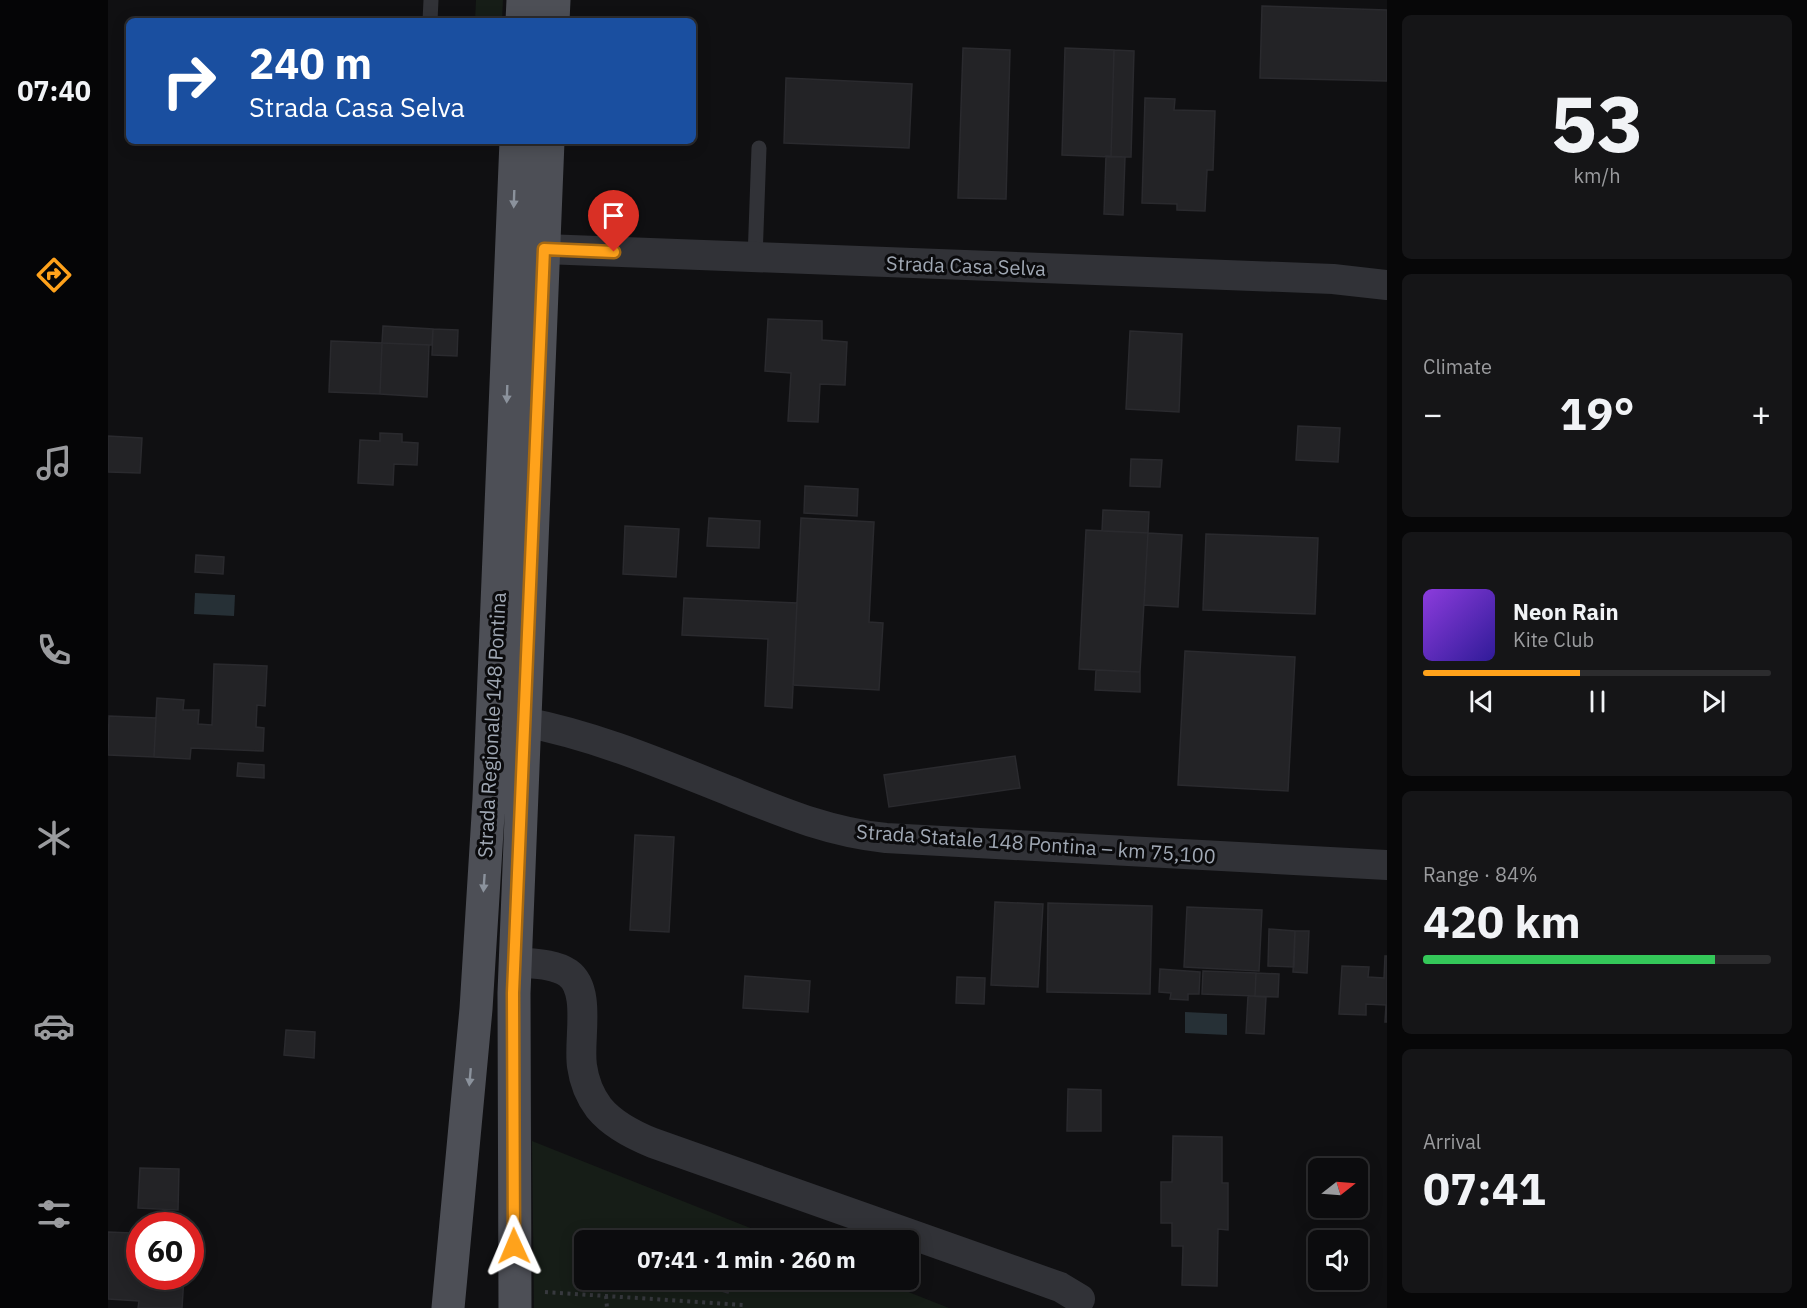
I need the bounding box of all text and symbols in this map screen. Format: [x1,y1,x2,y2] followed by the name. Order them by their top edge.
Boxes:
[249,36,372,91] text: 240 m
[150,42,228,120] icon: right
[1550,72,1644,173] text: 53
[17,73,91,108] text: 07:40
[249,89,465,124] text: Strada Casa Selva
[1573,162,1621,189] text: km/h
[509,190,519,209] one-way arrow
[588,190,639,252] pin
[597,199,630,232] icon: arrive
[886,249,1047,282] street label: Strada Casa Selva
[33,254,75,296] icon: directions
[1423,353,1492,380] text: Climate
[1559,384,1635,442] text: 19°
[502,385,511,404] one-way arrow
[1423,392,1443,435] text: −
[1751,392,1771,435] text: +
[33,442,75,484] icon: music
[471,591,512,859] street label: Strada Regionale 148 Pontina
[1513,597,1619,626] text: Neon Rain
[1513,626,1594,653] text: Kite Club
[33,629,75,671] icon: phone
[1465,685,1498,718] icon: previous
[1581,685,1614,718] icon: pause
[1697,685,1730,718] icon: next
[33,817,75,859] icon: climate
[855,817,1217,870] street label: Strada Statale 148 Pontina – km 75,100
[1423,861,1538,888] text: Range · 84%
[479,873,488,892] one-way arrow
[1423,892,1581,950] text: 420 km
[33,1005,75,1047] icon: car
[465,1068,475,1087] one-way arrow
[1423,1128,1481,1155] text: Arrival
[1308,1158,1368,1218] north arrow
[1308,1158,1368,1290] map controls
[1423,1159,1546,1217] text: 07:41
[33,1193,75,1235] icon: filters
[126,1212,204,1290] speed limit sign: 60
[482,1214,546,1278] position arrow
[1308,1230,1368,1290] button: sound
[637,1245,856,1274] text: 07:41 · 1 min · 260 m

